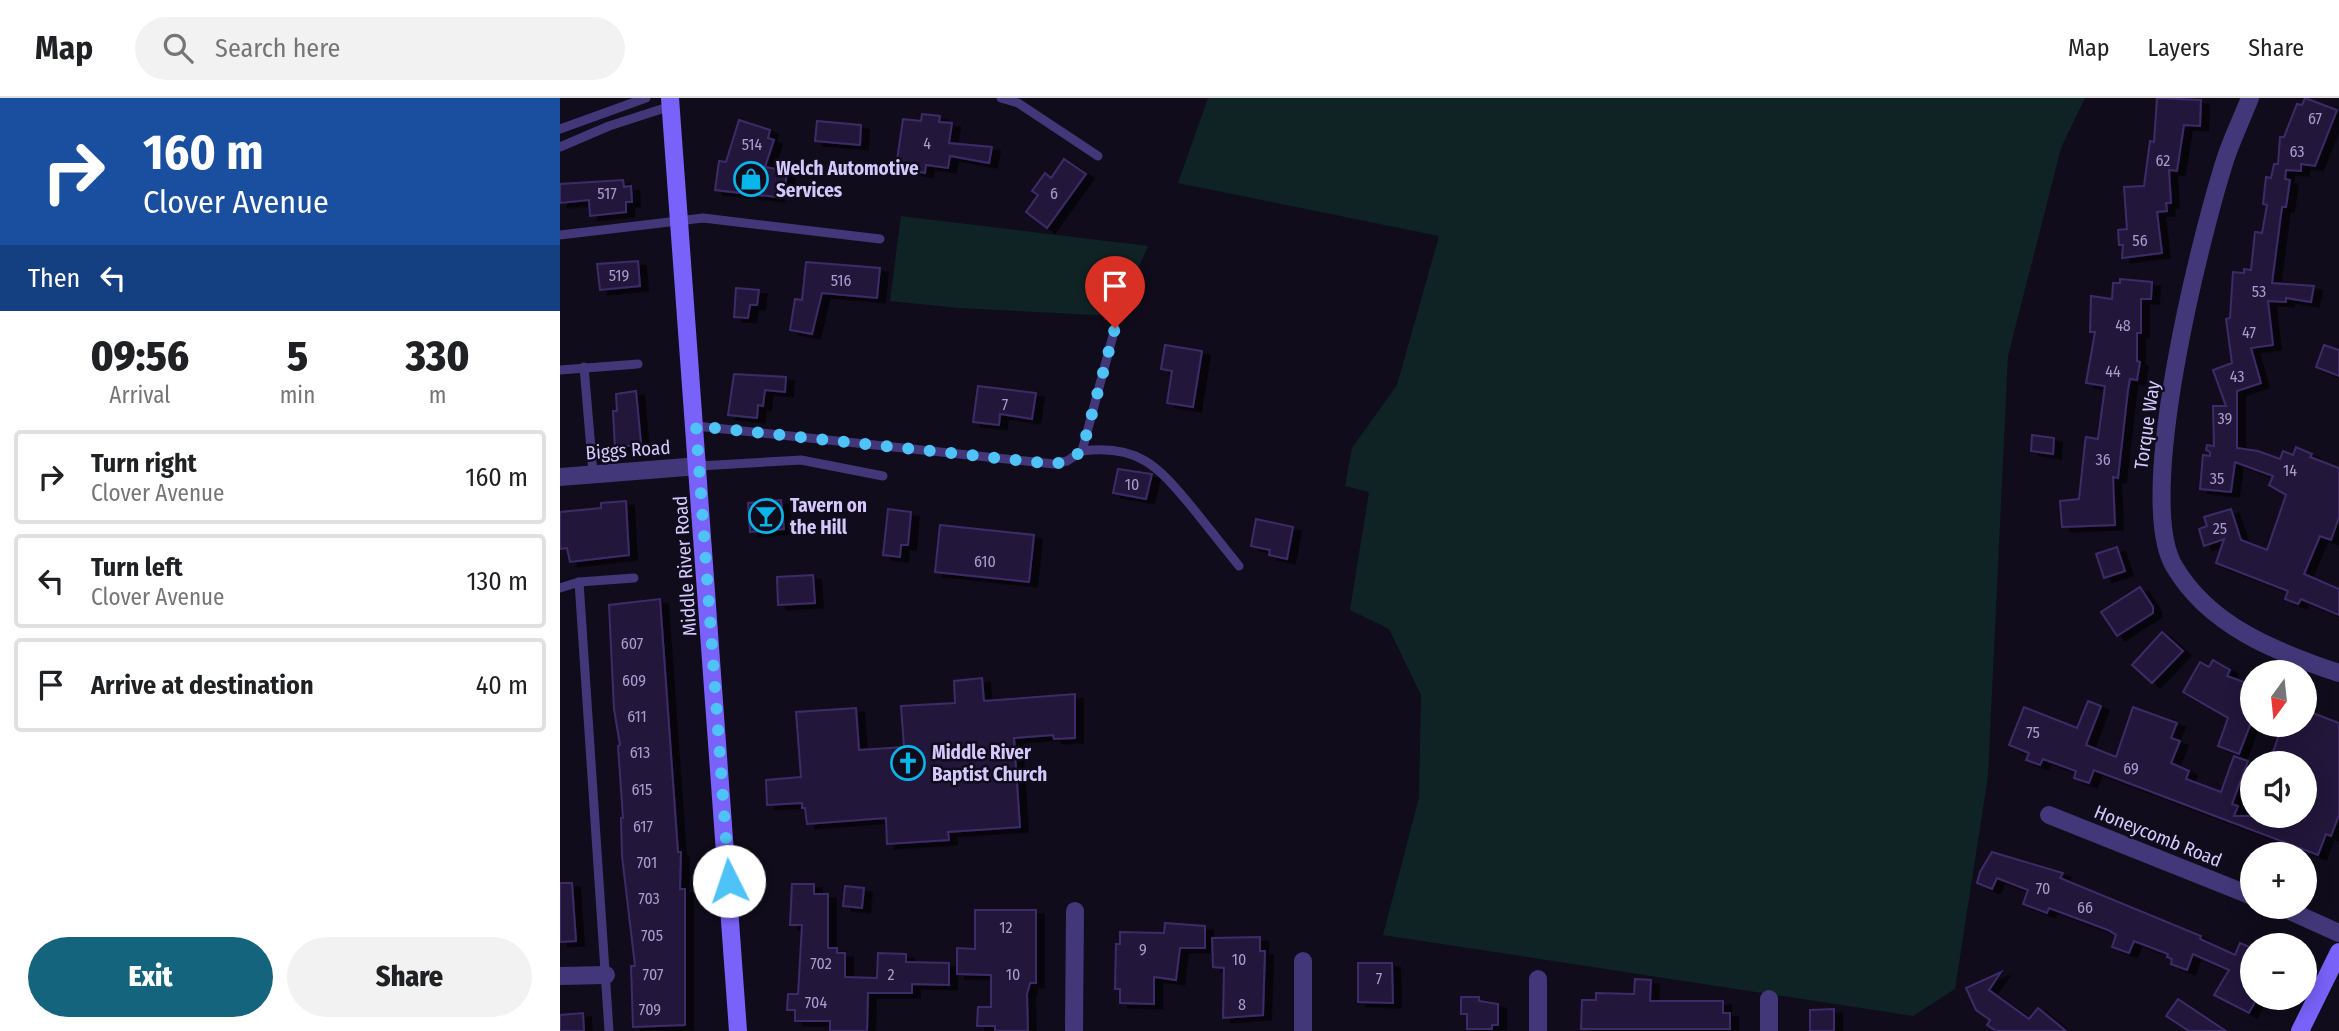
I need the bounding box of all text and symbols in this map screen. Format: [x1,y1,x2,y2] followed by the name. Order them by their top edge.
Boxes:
[135,17,625,80] search box
[35,28,93,68] text: Map
[159,29,197,67] icon: search
[215,33,340,64] text: Search here
[2068,34,2110,62] text: Map
[2148,34,2210,62] text: Layers
[2248,34,2304,62] text: Share
[2308,109,2323,128] house number: 67
[143,123,264,182] text: 160 m
[28,126,119,217] icon: right
[923,134,931,153] house number: 4
[742,135,763,154] house number: 514
[2289,142,2305,161] house number: 63
[2156,151,2170,170] house number: 62
[776,157,919,202] place label: Welch Automotive Services
[732,160,770,198] shop icon: Welch Automotive Services
[143,183,329,221] text: Clover Avenue
[597,184,617,203] house number: 517
[1050,184,1058,203] house number: 6
[2132,231,2148,250] house number: 56
[1085,256,1145,328] pin
[94,259,132,297] icon: left
[28,263,80,294] text: Then
[609,266,630,285] house number: 519
[1096,267,1134,305] icon: arrive
[831,271,851,290] house number: 516
[2252,282,2266,301] house number: 53
[2115,316,2131,335] house number: 48
[2242,323,2256,342] house number: 47
[91,331,189,381] text: 09:56
[287,331,308,381] text: 5
[406,331,469,381] text: 330
[2105,362,2121,381] house number: 44
[2230,367,2244,386] house number: 43
[2129,379,2165,471] street label: Torque Way
[109,381,170,409] text: Arrival
[280,381,315,409] text: min
[429,381,446,409] text: m
[1002,395,1009,414] house number: 7
[2218,409,2233,428] house number: 39
[585,436,671,464] street label: Biggs Road
[91,448,197,479] text: Turn right
[2095,450,2111,469] house number: 36
[32,458,70,496] icon: right
[2283,461,2297,480] house number: 14
[465,462,528,493] text: 160 m
[2210,469,2224,488] house number: 35
[1125,475,1139,494] house number: 10
[91,479,224,507] text: Clover Avenue
[790,494,867,539] place label: Tavern on the Hill
[669,495,701,637] street label: Middle River Road
[747,497,785,535] bar icon: Tavern on the Hill
[2213,519,2227,538] house number: 25
[91,552,183,583] text: Turn left
[974,552,996,571] house number: 610
[32,562,70,600] icon: left
[466,566,528,597] text: 130 m
[91,583,224,611] text: Clover Avenue
[621,634,644,653] house number: 607
[2240,660,2317,737] north arrow
[2240,660,2317,1010] map controls
[32,666,70,704] icon: arrive
[91,670,314,701] text: Arrive at destination
[476,670,528,701] text: 40 m
[622,671,646,690] house number: 609
[627,707,647,726] house number: 611
[2026,723,2040,742] house number: 75
[932,741,1047,786] place label: Middle River Baptist Church
[630,743,650,762] house number: 613
[889,744,927,782] church icon: Middle River Baptist Church
[2240,751,2317,828] button: sound
[2123,759,2139,778] house number: 69
[632,780,652,799] house number: 615
[2091,800,2225,872] street label: Honeycomb Road
[633,817,653,836] house number: 617
[2240,842,2317,919] button: +
[692,844,766,918] position arrow
[637,853,657,872] house number: 701
[2036,879,2050,898] house number: 70
[638,889,660,908] house number: 703
[2077,898,2093,917] house number: 66
[999,918,1013,937] house number: 12
[641,926,663,945] house number: 705
[2240,933,2317,1010] button: −
[28,937,273,1017] button: Exit
[287,937,532,1017] button: Share
[1139,940,1147,959] house number: 9
[1232,950,1246,969] house number: 10
[810,954,832,973] house number: 702
[643,965,664,984] house number: 707
[887,965,895,984] house number: 2
[1006,965,1020,984] house number: 10
[1376,969,1383,988] house number: 7
[805,993,827,1012] house number: 704
[1238,995,1246,1014] house number: 8
[639,1000,661,1019] house number: 709

